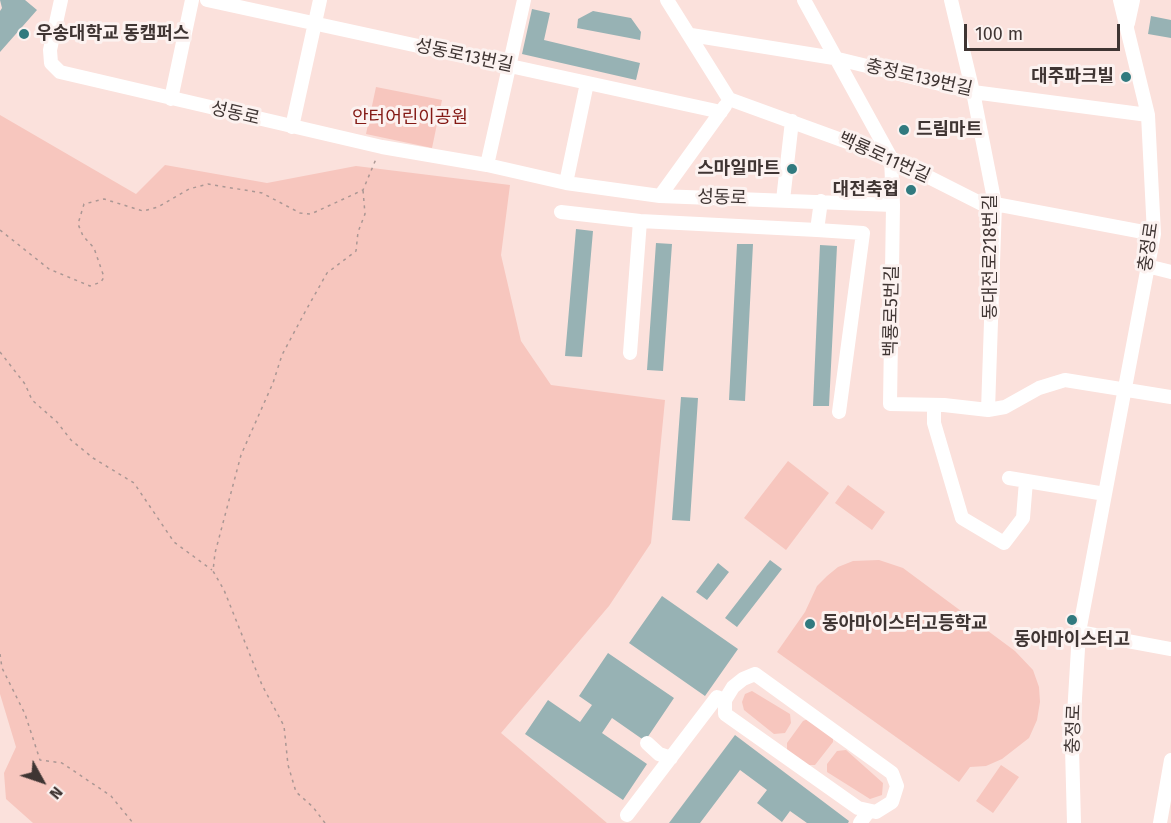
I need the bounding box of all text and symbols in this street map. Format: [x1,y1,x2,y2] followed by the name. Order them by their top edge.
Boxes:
[967,12,1123,50] scale bar
[36,23,189,45] place label: 우송대학교 동캠퍼스
[975,23,1023,45] text: 100 m
[17,27,31,41] marker: 우송대학교 동캠퍼스
[413,35,515,77] street label: 성동로13번길
[864,55,974,101] street label: 충정로139번길
[1031,66,1114,88] place label: 대주파크빌
[1119,70,1133,84] marker: 대주파크빌
[208,98,262,130] street label: 성동로
[352,107,468,129] park label: 안터어린이공원
[916,119,982,141] place label: 드림마트
[897,123,911,137] marker: 드림마트
[835,128,933,188] street label: 백룡로11번길
[697,158,780,180] place label: 스마일마트
[785,162,799,176] marker: 스마일마트
[833,179,899,201] place label: 대전축협
[904,183,918,197] marker: 대전축협
[697,186,747,210] street label: 성동로
[980,194,1002,320] street label: 동대전로218번길
[1135,221,1163,273] street label: 충정로
[880,265,904,357] street label: 백룡로5번길
[822,613,988,635] place label: 동아마이스터고등학교
[1065,613,1079,627] marker: 동아마이스터고
[803,617,817,631] marker: 동아마이스터고등학교
[1014,629,1130,651] place label: 동아마이스터고
[1062,704,1086,754] street label: 충정로
[12,751,72,811] north arrow
[45,783,67,803] text: N

